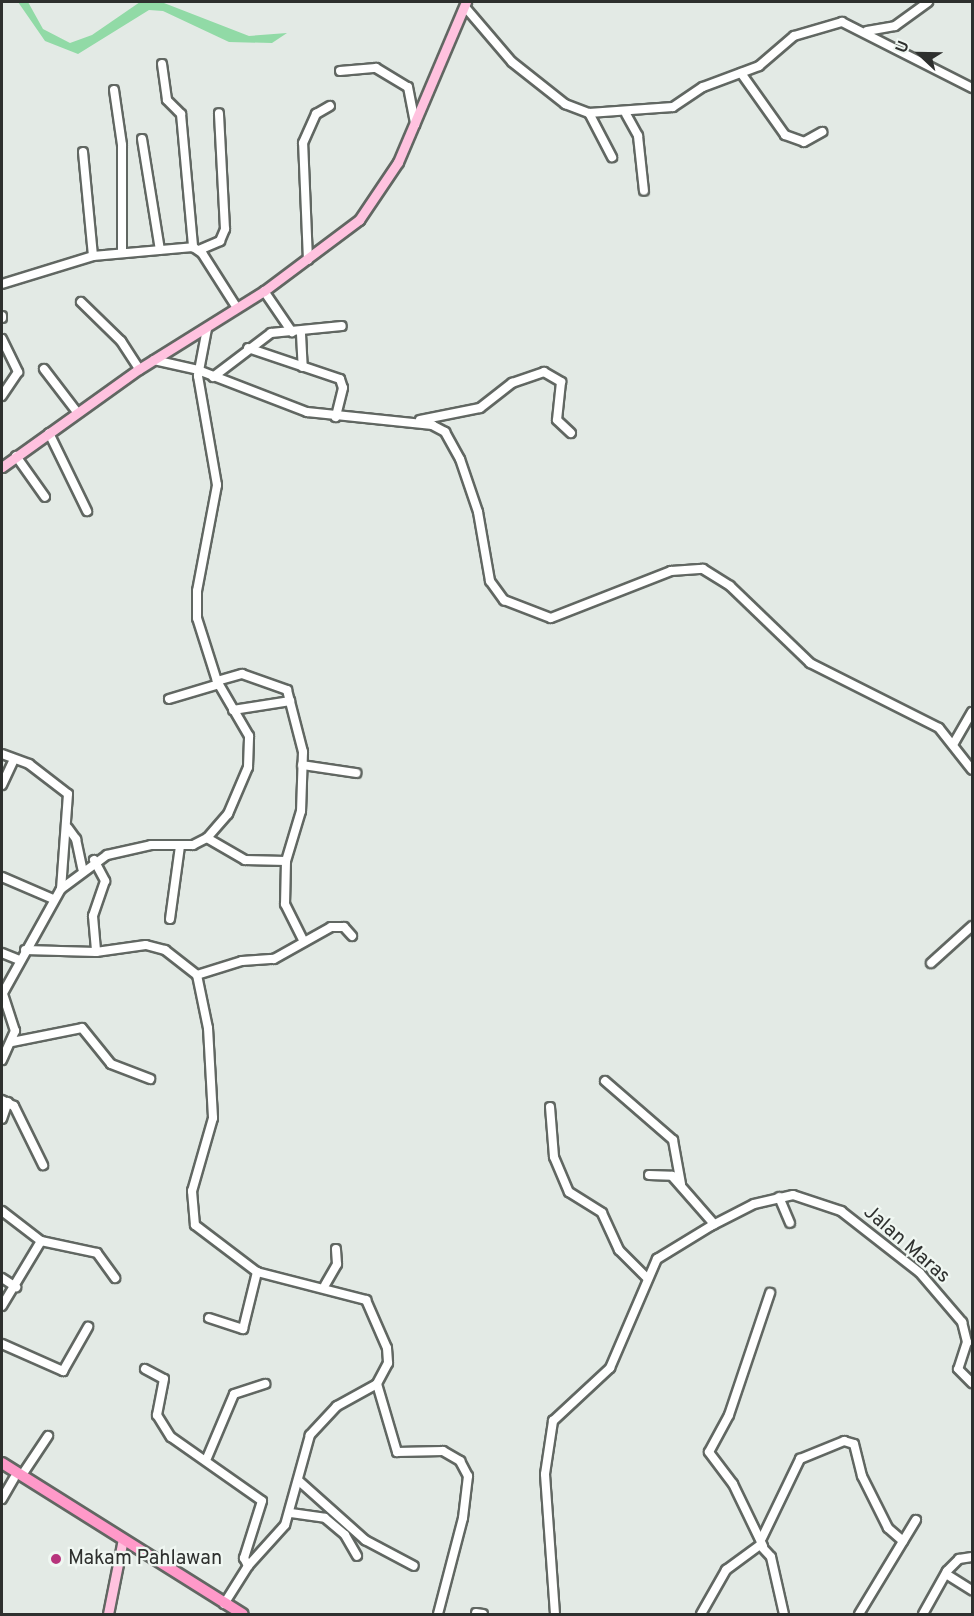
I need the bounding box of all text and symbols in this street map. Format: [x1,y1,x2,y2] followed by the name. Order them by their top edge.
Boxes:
[890,24,950,84] north arrow
[892,38,915,56] text: U
[858,1201,954,1289] street label: Jalan Maras
[68,1547,222,1571] place label: Makam Pahlawan
[49,1552,63,1566] marker: Makam Pahlawan

